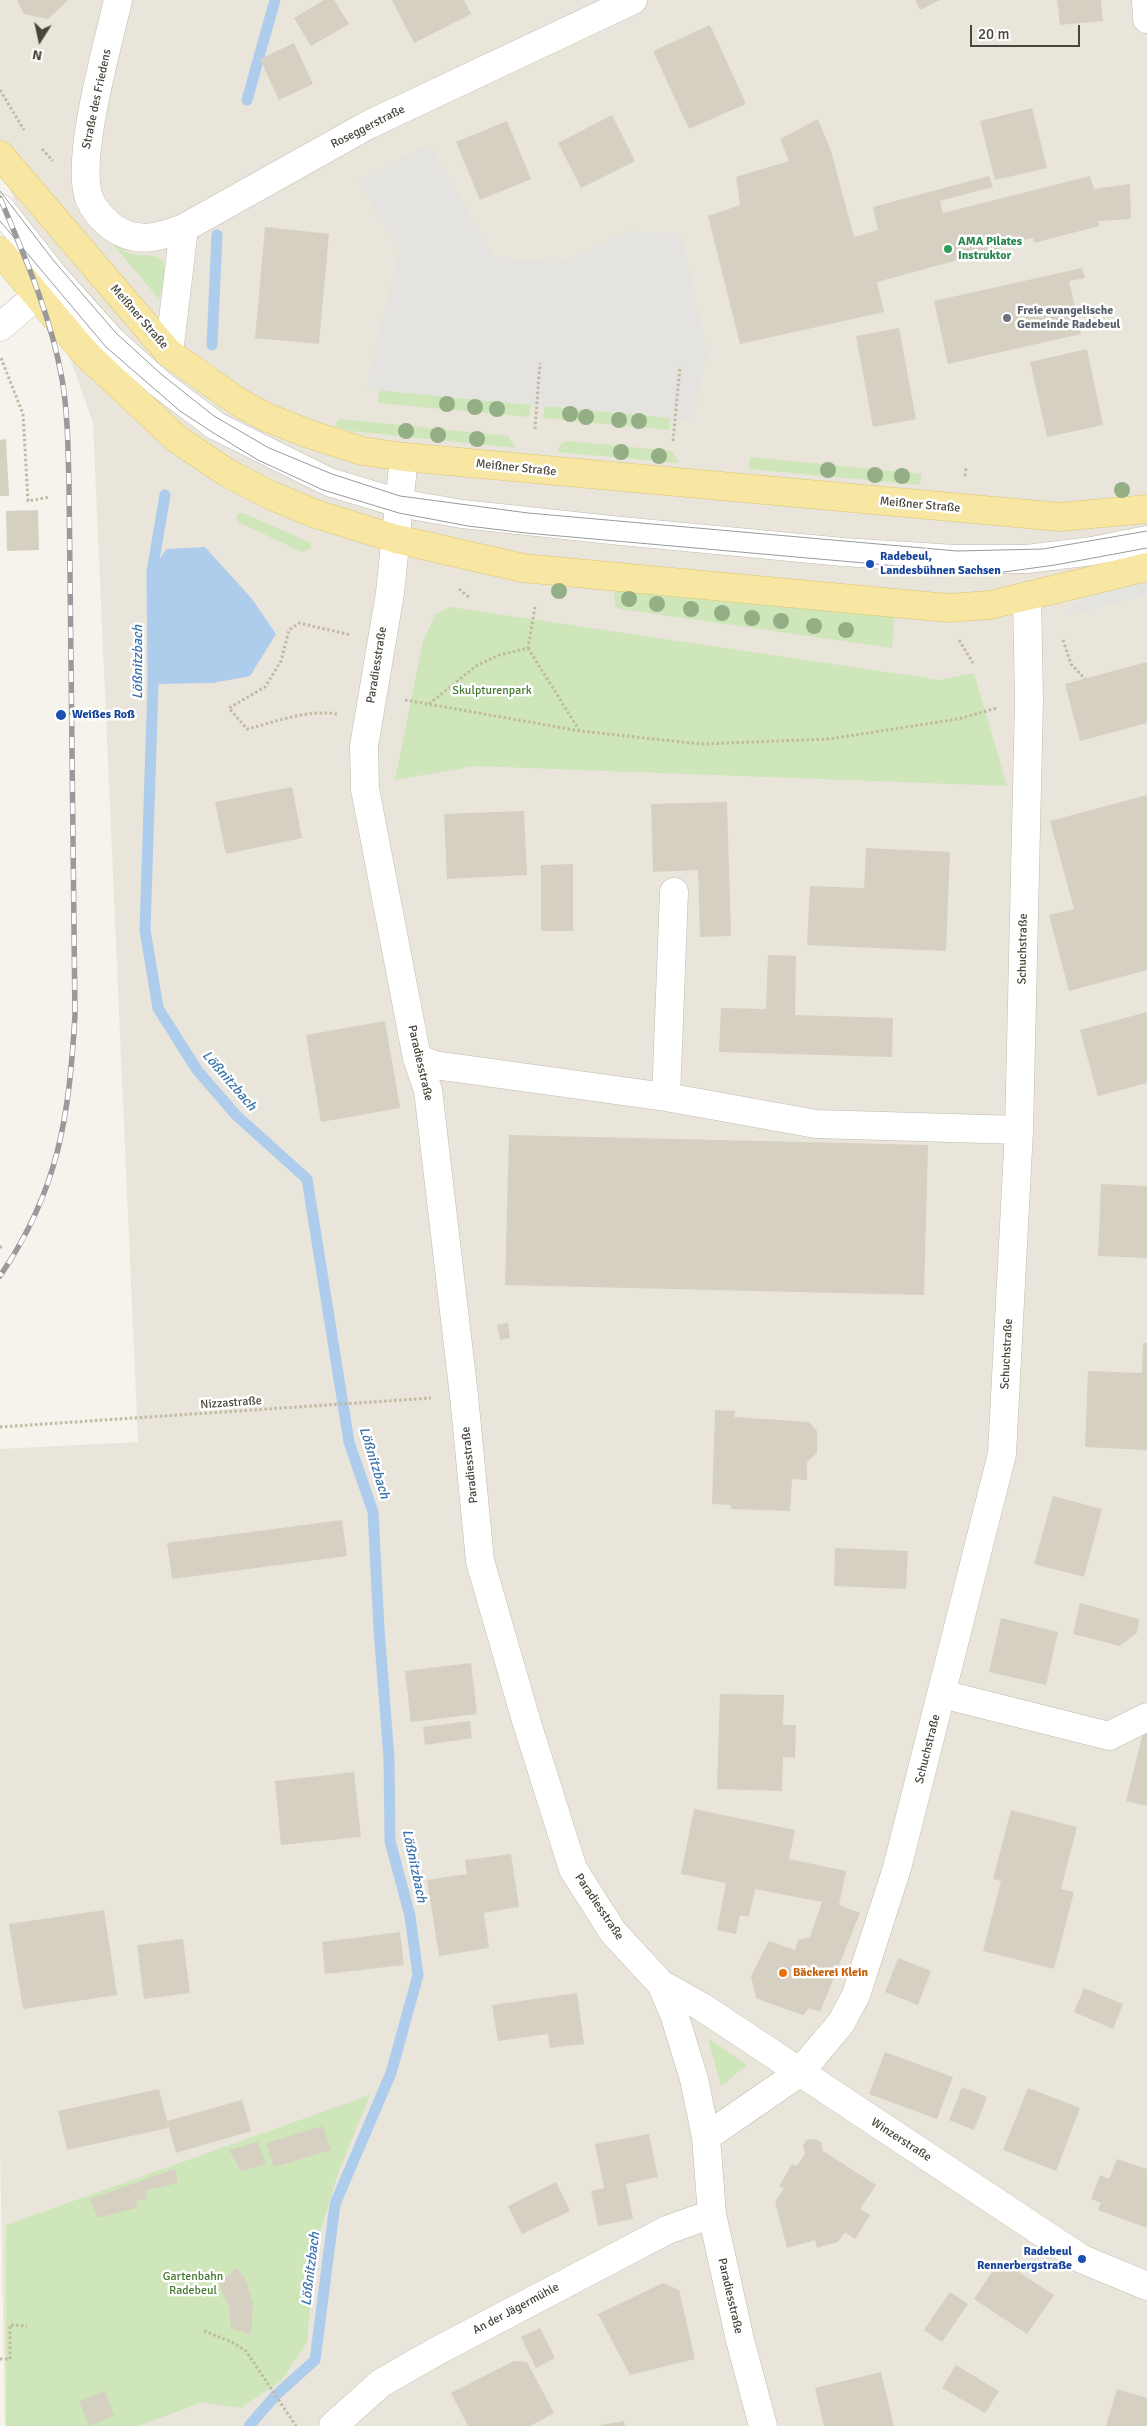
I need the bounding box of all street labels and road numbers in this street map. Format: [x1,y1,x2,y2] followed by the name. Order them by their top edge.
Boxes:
[79,48,115,150] street label: Straße des Friedens
[329,102,407,152] street label: Roseggerstraße
[107,282,171,352] street label: Meißner Straße
[475,457,557,479] street label: Meißner Straße
[879,494,961,516] street label: Meißner Straße
[364,626,390,704] street label: Paradiesstraße
[1015,913,1031,985] street label: Schuchstraße
[404,1024,436,1102] street label: Paradiesstraße
[998,1318,1016,1390] street label: Schuchstraße
[200,1394,262,1412] street label: Nizzastraße
[459,1426,481,1504] street label: Paradiesstraße
[912,1713,944,1785] street label: Schuchstraße
[571,1871,627,1943] street label: Paradiesstraße
[868,2115,934,2165] street label: Winzerstraße
[714,2257,746,2335] street label: Paradiesstraße
[470,2280,562,2338] street label: An der Jägermühle

